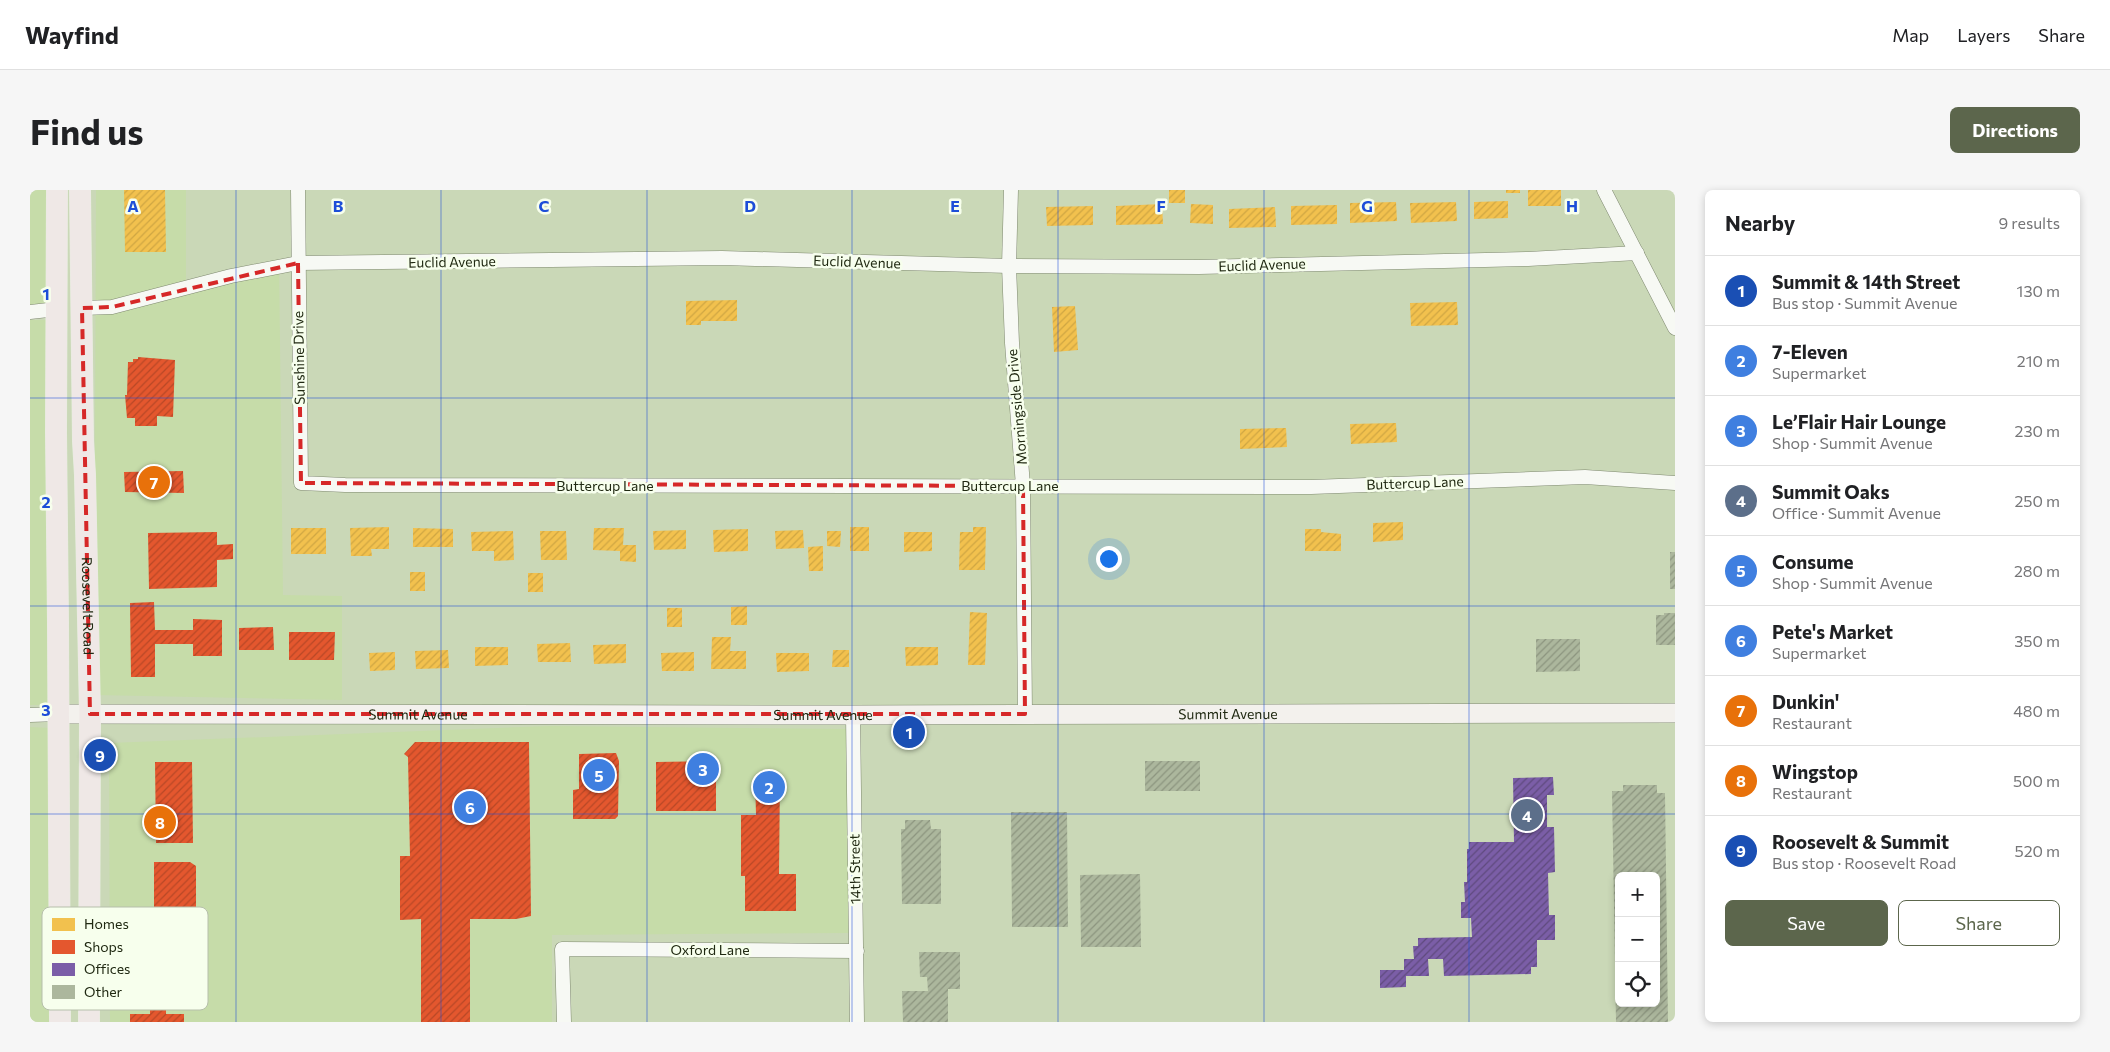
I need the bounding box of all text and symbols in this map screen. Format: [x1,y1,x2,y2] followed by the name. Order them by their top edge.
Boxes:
[25,20,119,49] text: Wayfind
[1892,24,1929,46] text: Map
[1957,24,2010,46] text: Layers
[2038,24,2085,46] text: Share
[1950,107,2080,153] button: Directions
[30,109,144,152] text: Find us
[127,196,139,215] text: A
[333,196,344,215] text: B
[539,196,550,215] text: C
[744,196,756,215] text: D
[950,196,960,215] text: E
[1156,196,1166,215] text: F
[1361,196,1373,215] text: G
[1566,196,1578,215] text: H
[1725,210,1795,235] text: Nearby
[1999,213,2060,232] text: 9 results
[813,251,901,272] street label: Euclid Avenue
[408,252,496,271] street label: Euclid Avenue
[1218,254,1306,275] street label: Euclid Avenue
[1772,270,1960,293] text: Summit & 14th Street
[1737,281,1745,300] text: 1
[2017,281,2060,300] text: 130 m
[42,284,50,303] text: 1
[1772,293,1958,312] text: Bus stop · Summit Avenue
[289,311,308,405] street label: Sunshine Drive
[1772,340,1848,363] text: 7-Eleven
[1003,348,1030,466] street label: Morningside Drive
[1736,351,1746,370] text: 2
[2017,351,2060,370] text: 210 m
[1772,363,1867,382] text: Supermarket
[1772,410,1946,433] text: Le’Flair Hair Lounge
[1736,421,1746,440] text: 3
[2015,421,2060,440] text: 230 m
[1772,433,1933,452] text: Shop · Summit Avenue
[138,463,170,501] pin: 7
[1366,472,1464,493] street label: Buttercup Lane
[556,477,654,494] street label: Buttercup Lane
[961,477,1059,494] street label: Buttercup Lane
[1772,480,1890,503] text: Summit Oaks
[1736,491,1746,510] text: 4
[2014,491,2060,510] text: 250 m
[41,492,51,511] text: 2
[1772,503,1941,522] text: Office · Summit Avenue
[1096,546,1122,572] your location
[1772,550,1854,573] text: Consume
[79,557,98,655] street label: Roosevelt Road
[1736,561,1746,580] text: 5
[2014,561,2060,580] text: 280 m
[1772,573,1933,592] text: Shop · Summit Avenue
[1772,620,1893,643] text: Pete's Market
[1736,631,1746,650] text: 6
[2014,631,2060,650] text: 350 m
[1772,643,1867,662] text: Supermarket
[1772,690,1839,713] text: Dunkin'
[41,700,51,719] text: 3
[1737,701,1745,720] text: 7
[2013,701,2060,720] text: 480 m
[368,705,468,723] street label: Summit Avenue
[1178,705,1278,722] street label: Summit Avenue
[773,706,873,723] street label: Summit Avenue
[893,713,925,751] pin: 1
[1772,713,1852,732] text: Restaurant
[84,736,116,774] pin: 9
[687,750,719,788] pin: 3
[583,756,615,794] pin: 5
[1772,760,1858,783] text: Wingstop
[753,768,785,806] pin: 2
[1736,771,1746,790] text: 8
[2013,771,2060,790] text: 500 m
[1772,783,1852,802] text: Restaurant
[454,788,486,826] pin: 6
[1511,796,1543,834] pin: 4
[144,803,176,841] pin: 8
[1772,830,1949,853] text: Roosevelt & Summit
[845,833,864,904] street label: 14th Street
[1736,841,1746,860] text: 9
[2015,841,2060,860] text: 520 m
[1772,853,1956,872] text: Bus stop · Roosevelt Road
[1615,872,1660,1007] map controls
[1615,872,1660,917] button: +
[1725,900,1888,946] button: Save
[1898,900,2060,946] button: Share
[42,907,208,1010] legend
[84,915,129,932] text: Homes
[1615,917,1660,962] button: −
[84,938,123,955] text: Shops
[670,941,750,958] street label: Oxford Lane
[84,960,130,977] text: Offices
[1615,962,1660,1007] button: locate
[84,983,123,1000] text: Other

